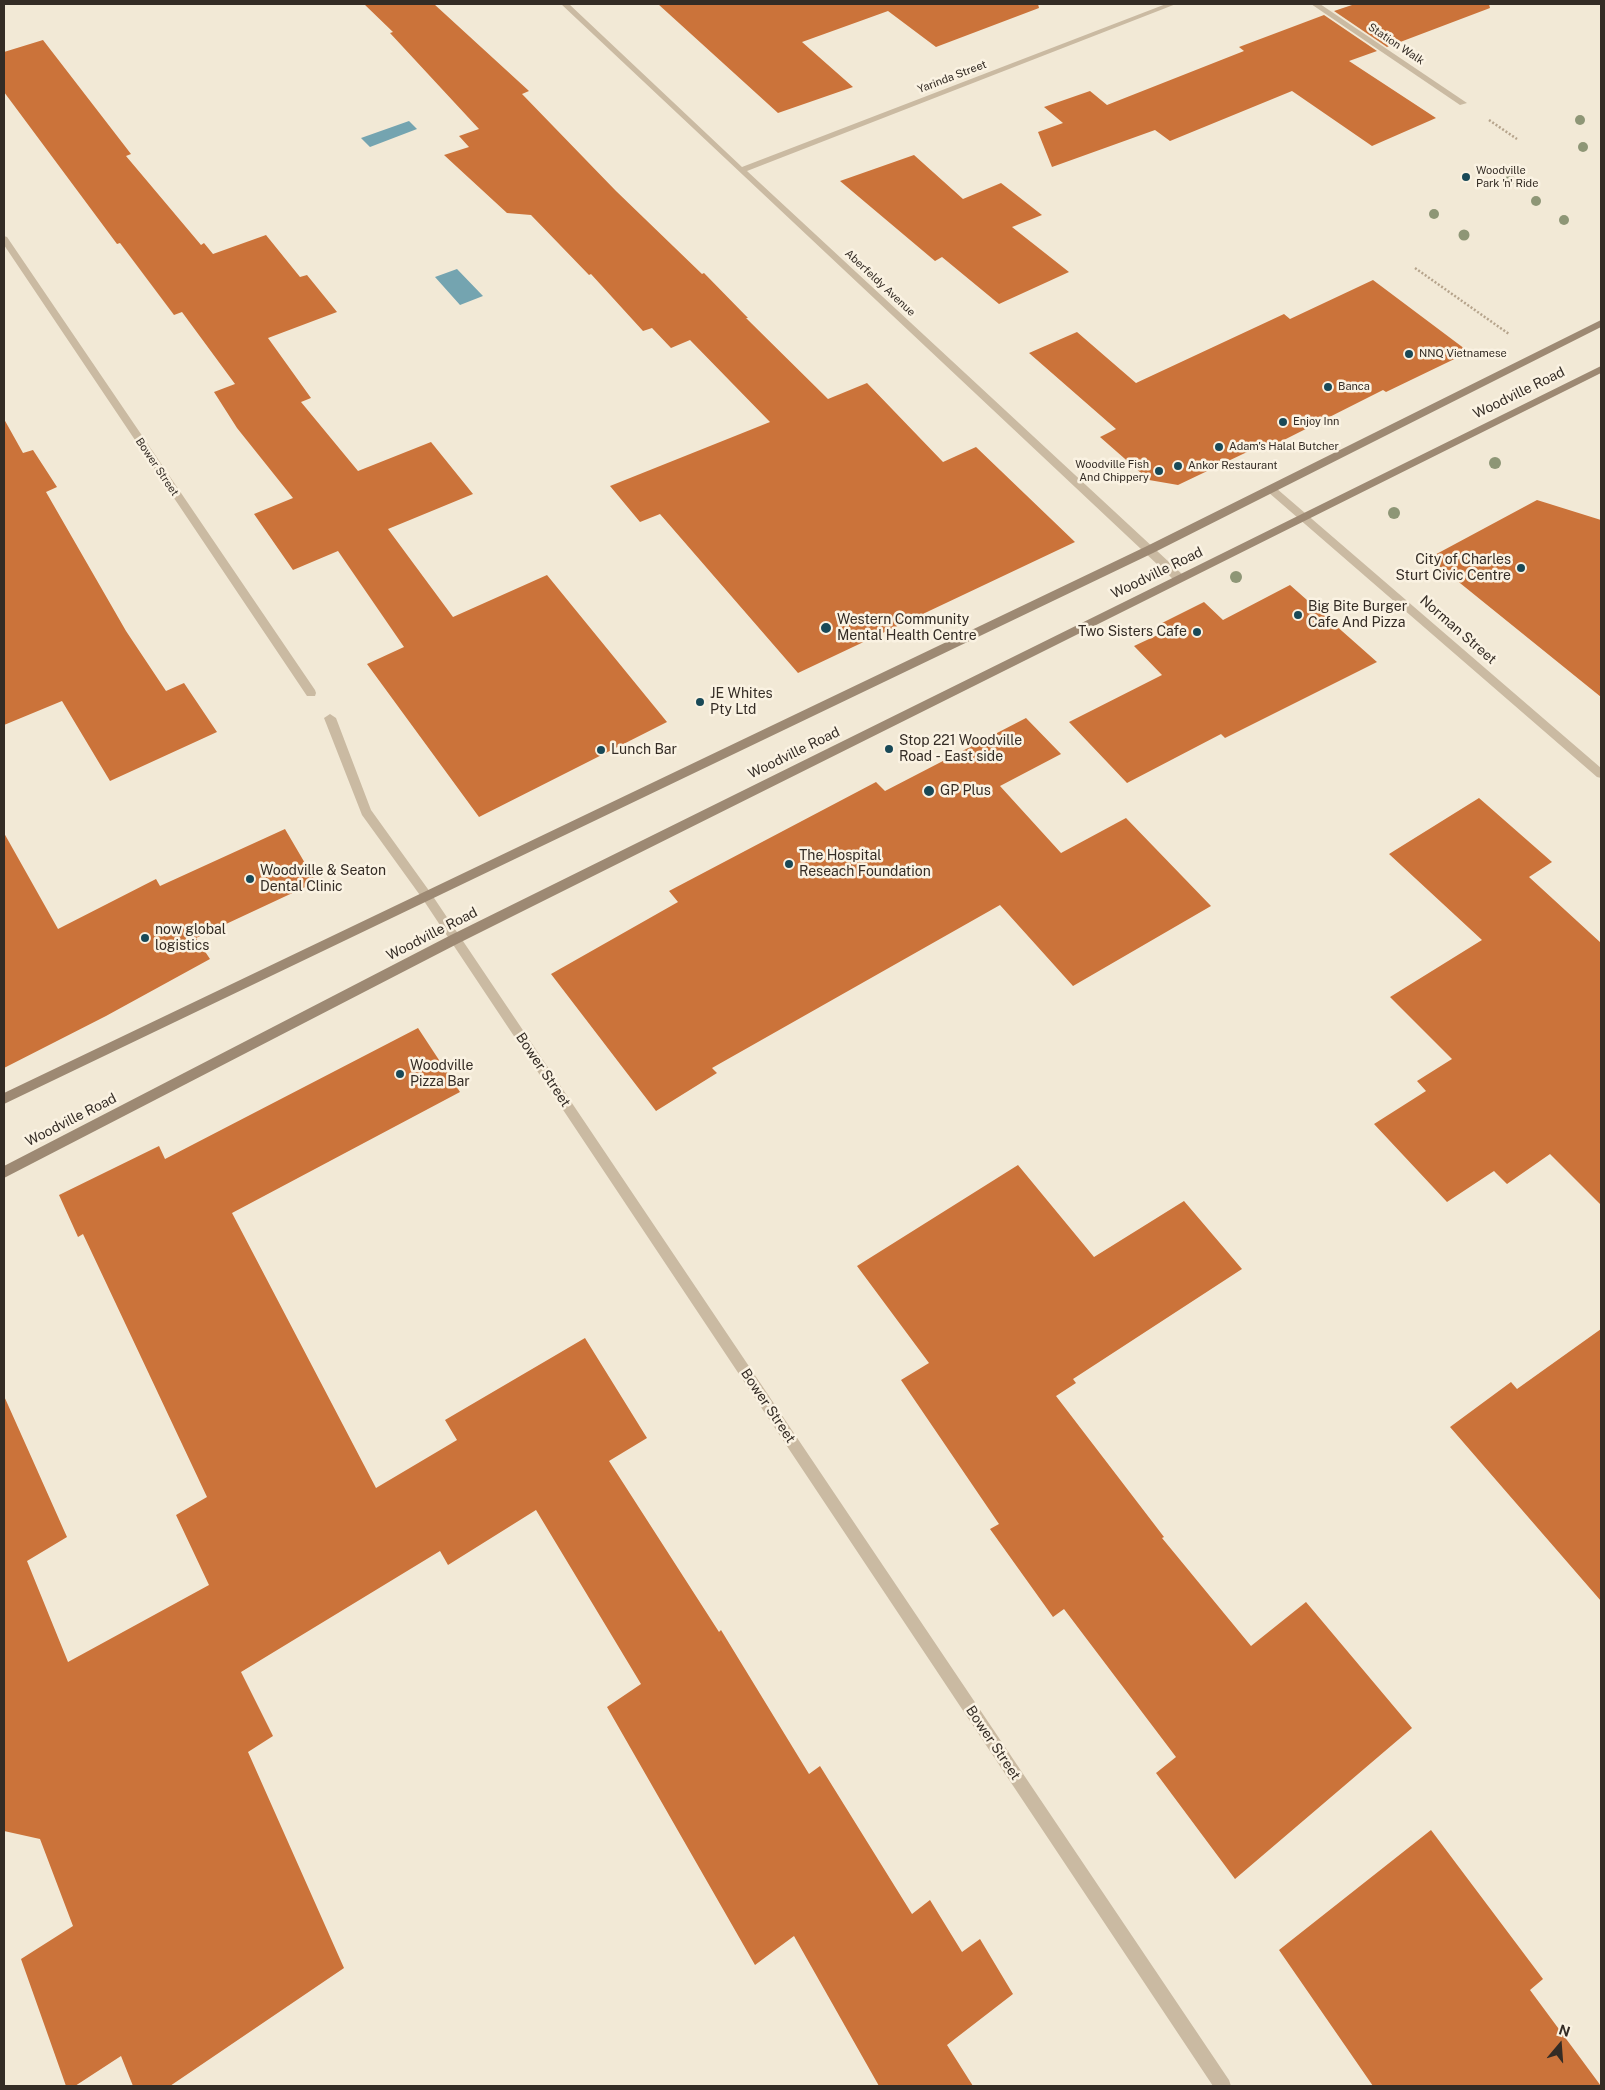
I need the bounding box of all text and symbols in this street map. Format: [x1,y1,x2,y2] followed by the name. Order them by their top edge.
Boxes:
[1365,20,1427,68] street label: Station Walk
[916,58,988,96] street label: Yarinda Street
[1476,164,1538,190] place label: Woodville Park 'n' Ride
[1460,171,1472,183] marker: Woodville Park 'n' Ride
[842,247,918,319] street label: Aberfeldy Avenue
[1419,347,1507,361] place label: NNQ Vietnamese
[1403,348,1415,360] marker: NNQ Vietnamese
[1470,364,1568,422] street label: Woodville Road
[1338,380,1370,394] place label: Banca
[1322,381,1334,393] marker: Banca
[1293,415,1339,429] place label: Enjoy Inn
[1277,416,1289,428] marker: Enjoy Inn
[133,435,181,499] street label: Bower Street
[1229,440,1339,454] place label: Adam's Halal Butcher
[1213,441,1225,453] marker: Adam's Halal Butcher
[1075,458,1149,484] place label: Woodville Fish And Chippery
[1188,459,1278,473] place label: Ankor Restaurant
[1172,460,1184,472] marker: Ankor Restaurant
[1153,465,1165,477] marker: Woodville Fish And Chippery
[1108,544,1206,602] street label: Woodville Road
[1395,552,1511,584] place label: City of Charles Sturt Civic Centre
[1515,562,1527,574] marker: City of Charles Sturt Civic Centre
[1416,592,1500,668] street label: Norman Street
[1308,599,1407,632] place label: Big Bite Burger Cafe And Pizza
[1292,609,1304,621] marker: Big Bite Burger Cafe And Pizza
[837,612,977,644] place label: Western Community Mental Health Centre
[819,621,833,635] marker: Western Community Mental Health Centre
[1078,624,1187,640] place label: Two Sisters Cafe
[1191,626,1203,638] marker: Two Sisters Cafe
[710,686,773,719] place label: JE Whites Pty Ltd
[694,696,706,708] marker: JE Whites Pty Ltd
[745,724,843,782] street label: Woodville Road
[899,733,1022,766] place label: Stop 221 Woodville Road - East side
[611,742,677,758] place label: Lunch Bar
[883,743,895,755] marker: Stop 221 Woodville Road - East side
[595,744,607,756] marker: Lunch Bar
[940,783,991,799] place label: GP Plus
[922,784,936,798] marker: GP Plus
[799,848,931,880] place label: The Hospital Reseach Foundation
[783,858,795,870] marker: The Hospital Reseach Foundation
[260,863,386,896] place label: Woodville & Seaton Dental Clinic
[244,873,256,885] marker: Woodville & Seaton Dental Clinic
[384,904,480,964] street label: Woodville Road
[155,922,226,954] place label: now global logistics
[139,932,151,944] marker: now global logistics
[512,1030,574,1110] street label: Bower Street
[410,1058,473,1090] place label: Woodville Pizza Bar
[394,1068,406,1080] marker: Woodville Pizza Bar
[23,1090,119,1150] street label: Woodville Road
[737,1366,799,1446] street label: Bower Street
[962,1703,1024,1783] street label: Bower Street
[1535,2020,1585,2070] north arrow
[1557,2021,1572,2040] text: N

